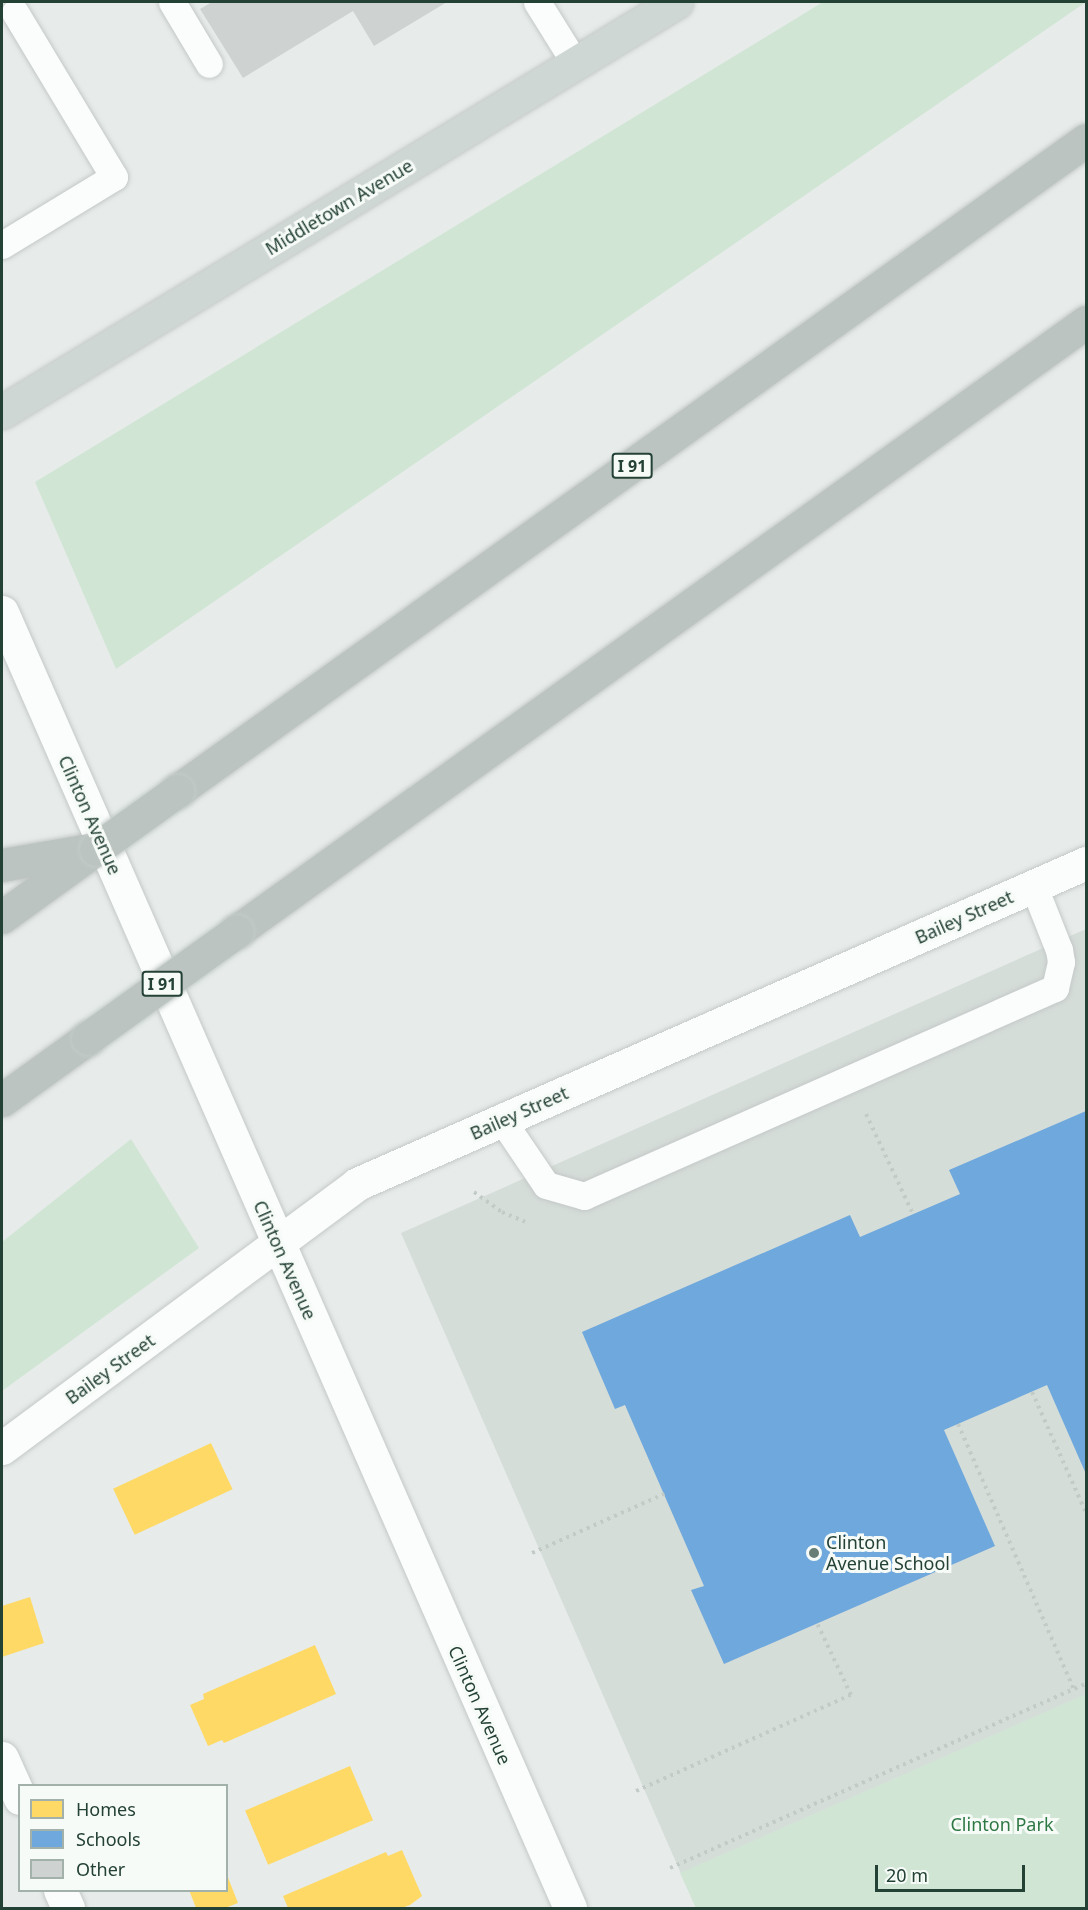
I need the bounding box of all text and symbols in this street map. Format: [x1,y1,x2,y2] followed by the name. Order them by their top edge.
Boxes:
[261,154,417,260] street label: Middletown Avenue
[611,453,653,479] road number: I 91
[54,752,126,878] street label: Clinton Avenue
[912,886,1016,948] street label: Bailey Street
[141,971,183,997] road number: I 91
[467,1082,571,1144] street label: Bailey Street
[249,1197,321,1323] street label: Clinton Avenue
[61,1329,159,1409] street label: Bailey Street
[826,1532,950,1574] place label: Clinton Avenue School
[807,1546,821,1560] marker: Clinton Avenue School
[444,1642,516,1768] street label: Clinton Avenue
[18,1784,228,1892] legend
[76,1797,136,1821] text: Homes
[950,1813,1054,1835] park label: Clinton Park
[76,1827,141,1851] text: Schools
[878,1853,1028,1891] scale bar
[76,1857,125,1881] text: Other
[886,1863,928,1887] text: 20 m

